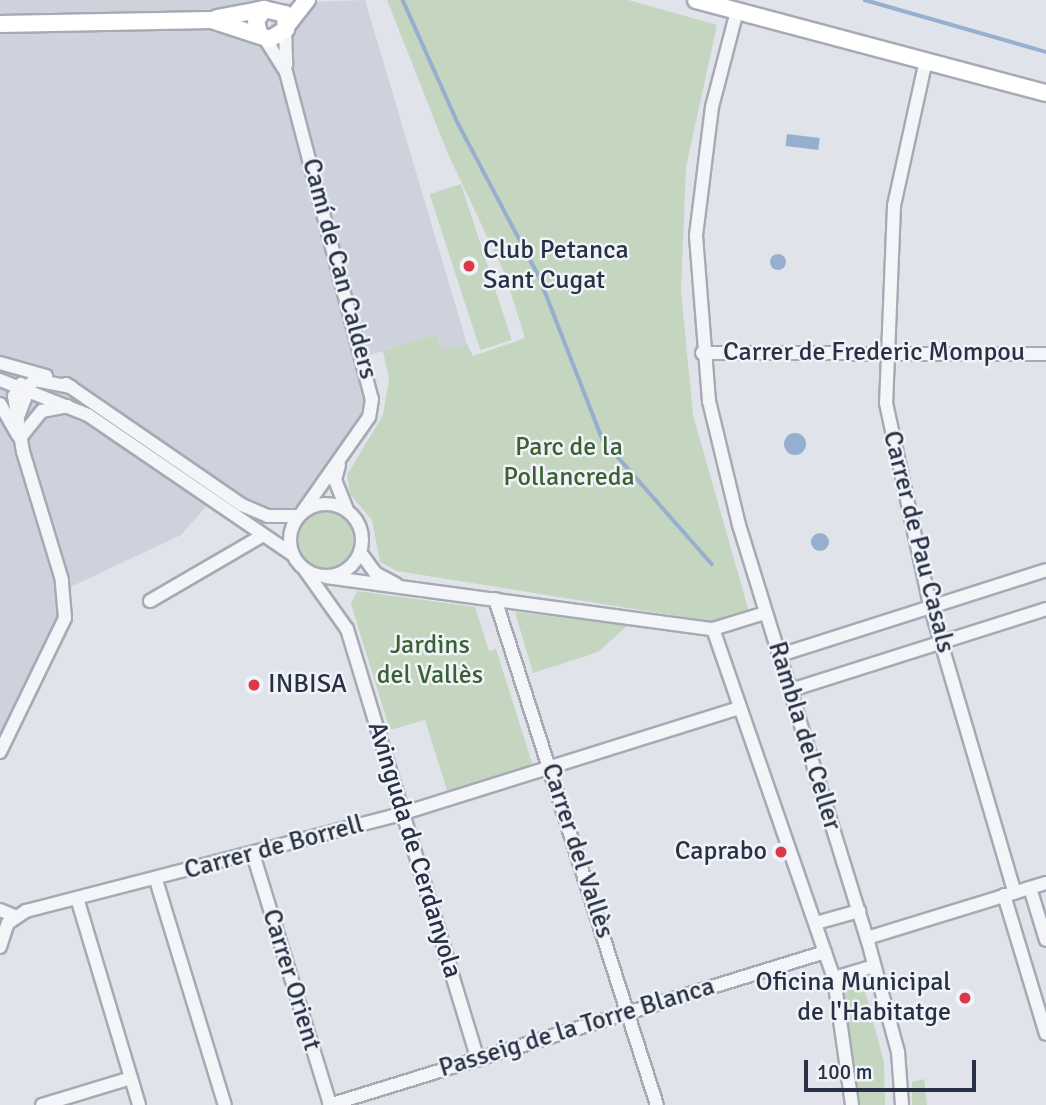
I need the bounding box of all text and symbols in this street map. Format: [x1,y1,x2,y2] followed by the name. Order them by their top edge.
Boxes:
[295,155,383,383] street label: Camí de Can Calders
[483,235,629,296] place label: Club Petanca Sant Cugat
[461,258,477,274] marker: Club Petanca Sant Cugat
[723,337,1025,369] street label: Carrer de Frederic Mompou
[875,428,961,656] street label: Carrer de Pau Casals
[503,432,635,494] park label: Parc de la Pollancreda
[377,630,483,692] park label: Jardins del Vallès
[760,638,848,834] street label: Rambla del Celler
[268,669,347,701] place label: INBISA
[246,677,262,693] marker: INBISA
[360,718,468,982] street label: Avinguda de Cerdanyola
[534,760,620,942] street label: Carrer del Vallès
[181,809,367,887] street label: Carrer de Borrell
[675,836,767,868] place label: Caprabo
[773,844,789,860] marker: Caprabo
[255,906,327,1054] street label: Carrer Orient
[755,967,951,1028] place label: Oficina Municipal de l'Habitatge
[435,971,719,1085] street label: Passeig de la Torre Blanca
[957,990,973,1006] marker: Oficina Municipal de l'Habitatge
[808,1046,979,1090] scale bar
[817,1059,872,1085] text: 100 m

